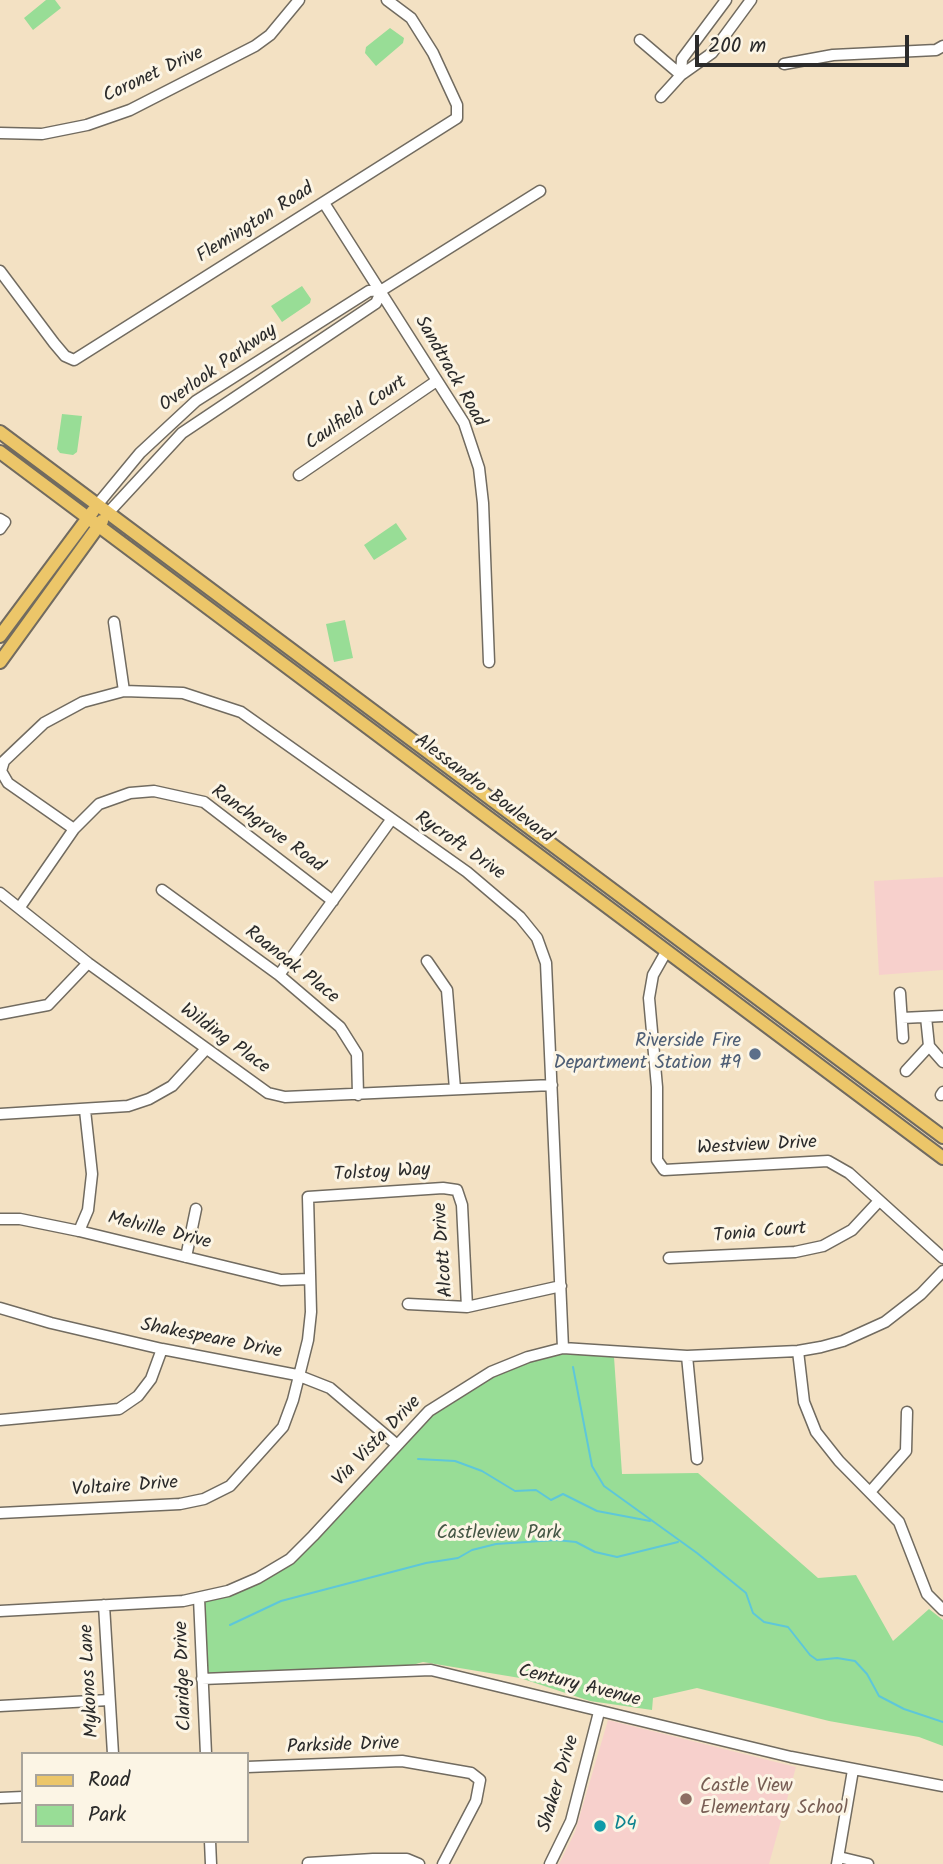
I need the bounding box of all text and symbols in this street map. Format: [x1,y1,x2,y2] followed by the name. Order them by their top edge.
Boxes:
[698,21,912,65] scale bar
[708,30,766,63] text: 200 m
[100,43,208,109] street label: Coronet Drive
[193,179,319,269] street label: Flemington Road
[408,313,490,431] street label: Sandtrack Road
[156,320,282,418] street label: Overlook Parkway
[302,372,412,456] street label: Caulfield Court
[409,730,557,850] street label: Alessandro Boulevard
[206,781,328,879] street label: Ranchgrove Road
[409,808,509,886] street label: Rycroft Drive
[239,922,343,1010] street label: Roanoak Place
[175,1000,273,1080] street label: Wilding Place
[553,1032,741,1076] place label: Riverside Fire Department Station #9
[747,1046,763,1062] marker: Riverside Fire Department Station #9
[696,1132,818,1162] street label: Westview Drive
[333,1160,431,1188] street label: Tolstoy Way
[430,1202,460,1298] street label: Alcott Drive
[105,1208,213,1256] street label: Melville Drive
[713,1219,807,1249] street label: Tonia Court
[138,1315,284,1365] street label: Shakespeare Drive
[329,1392,427,1492] street label: Via Vista Drive
[71,1473,179,1503] street label: Voltaire Drive
[437,1524,561,1546] park label: Castleview Park
[172,1621,198,1731] street label: Claridge Drive
[77,1624,105,1738] street label: Mykonos Lane
[515,1661,643,1713] street label: Century Avenue
[534,1733,586,1835] street label: Shaker Drive
[286,1734,400,1760] street label: Parkside Drive
[21,1752,248,1843] legend
[88,1764,130,1797] text: Road
[700,1777,848,1821] place label: Castle View Elementary School
[678,1791,694,1807] marker: Castle View Elementary School
[88,1799,126,1832] text: Park
[614,1815,637,1837] place label: D4
[592,1818,608,1834] marker: D4

